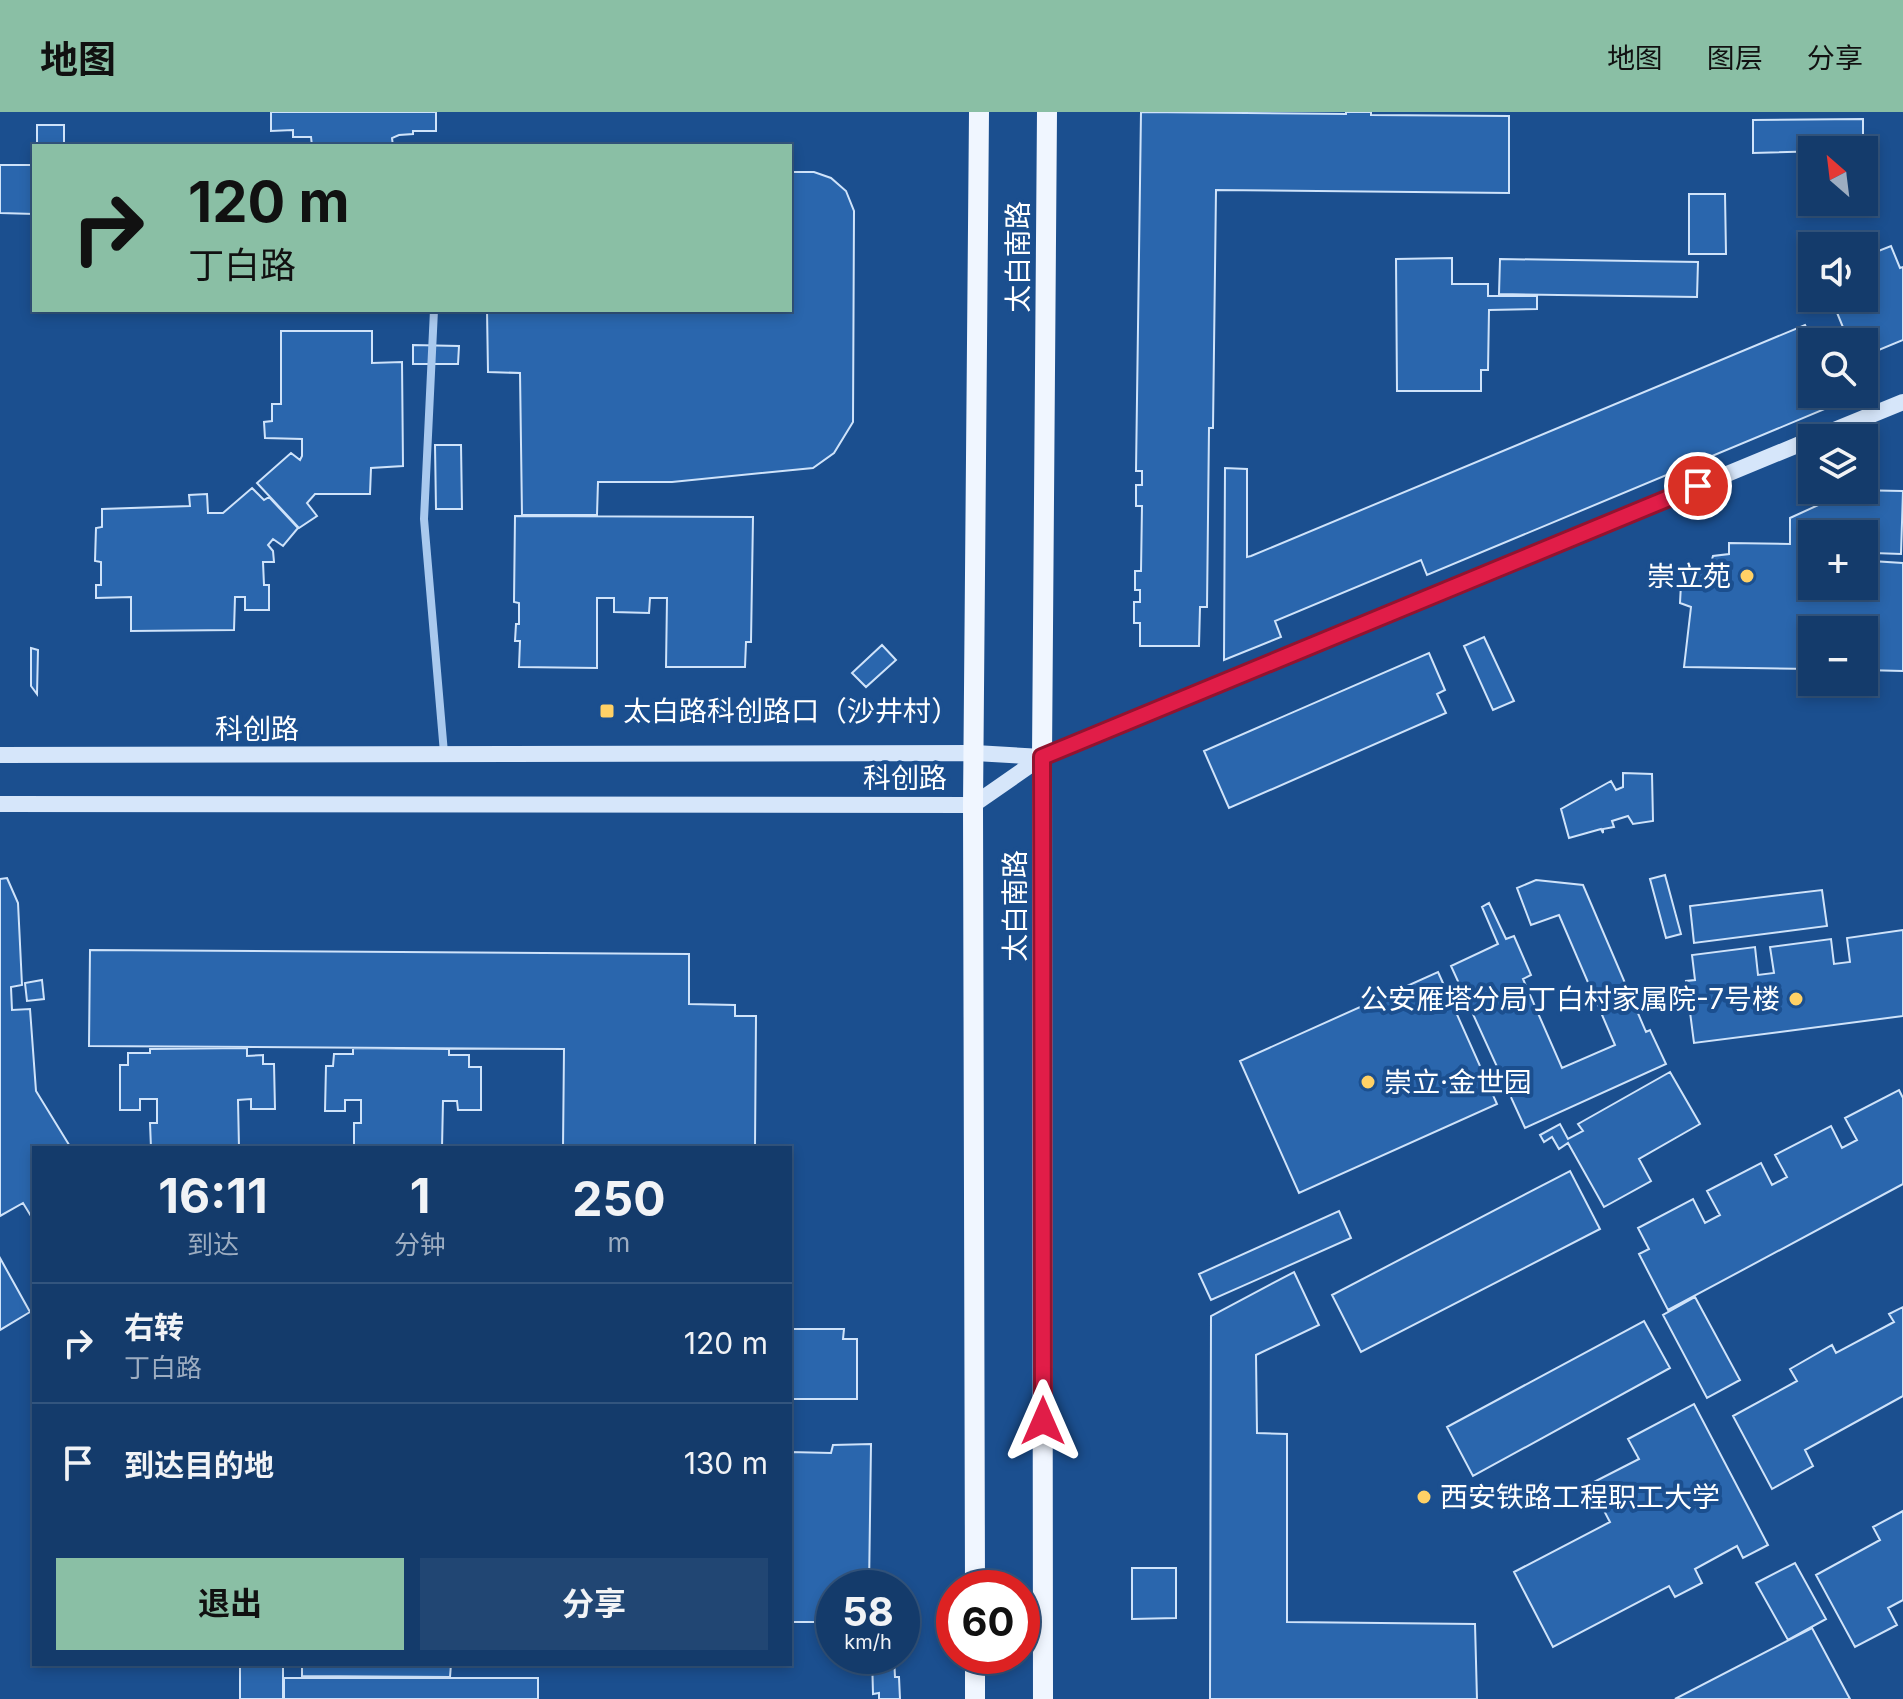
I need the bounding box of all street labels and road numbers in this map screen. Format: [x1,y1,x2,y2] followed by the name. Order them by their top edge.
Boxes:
[1001,201,1035,313] street label: 太白南路
[215,712,299,746] street label: 科创路
[863,761,947,795] street label: 科创路
[998,850,1032,962] street label: 太白南路

